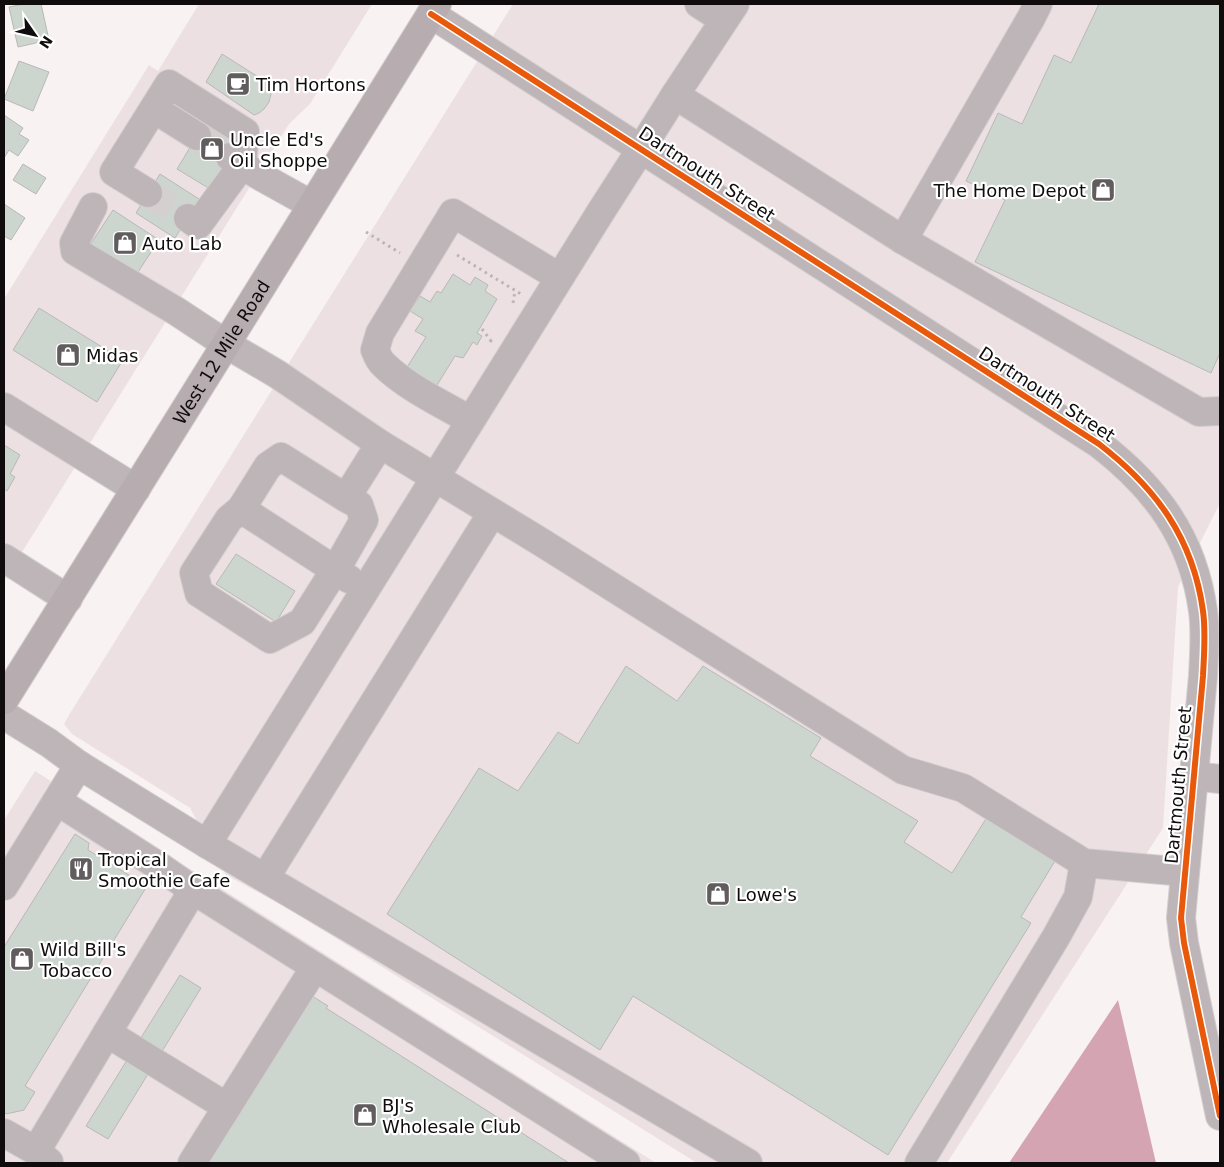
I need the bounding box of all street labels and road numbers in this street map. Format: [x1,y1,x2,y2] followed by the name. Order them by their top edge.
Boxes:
[635,122,779,226] street label: Dartmouth Street
[168,276,274,428] street label: West 12 Mile Road
[975,342,1119,446] street label: Dartmouth Street
[1161,705,1195,865] street label: Dartmouth Street

